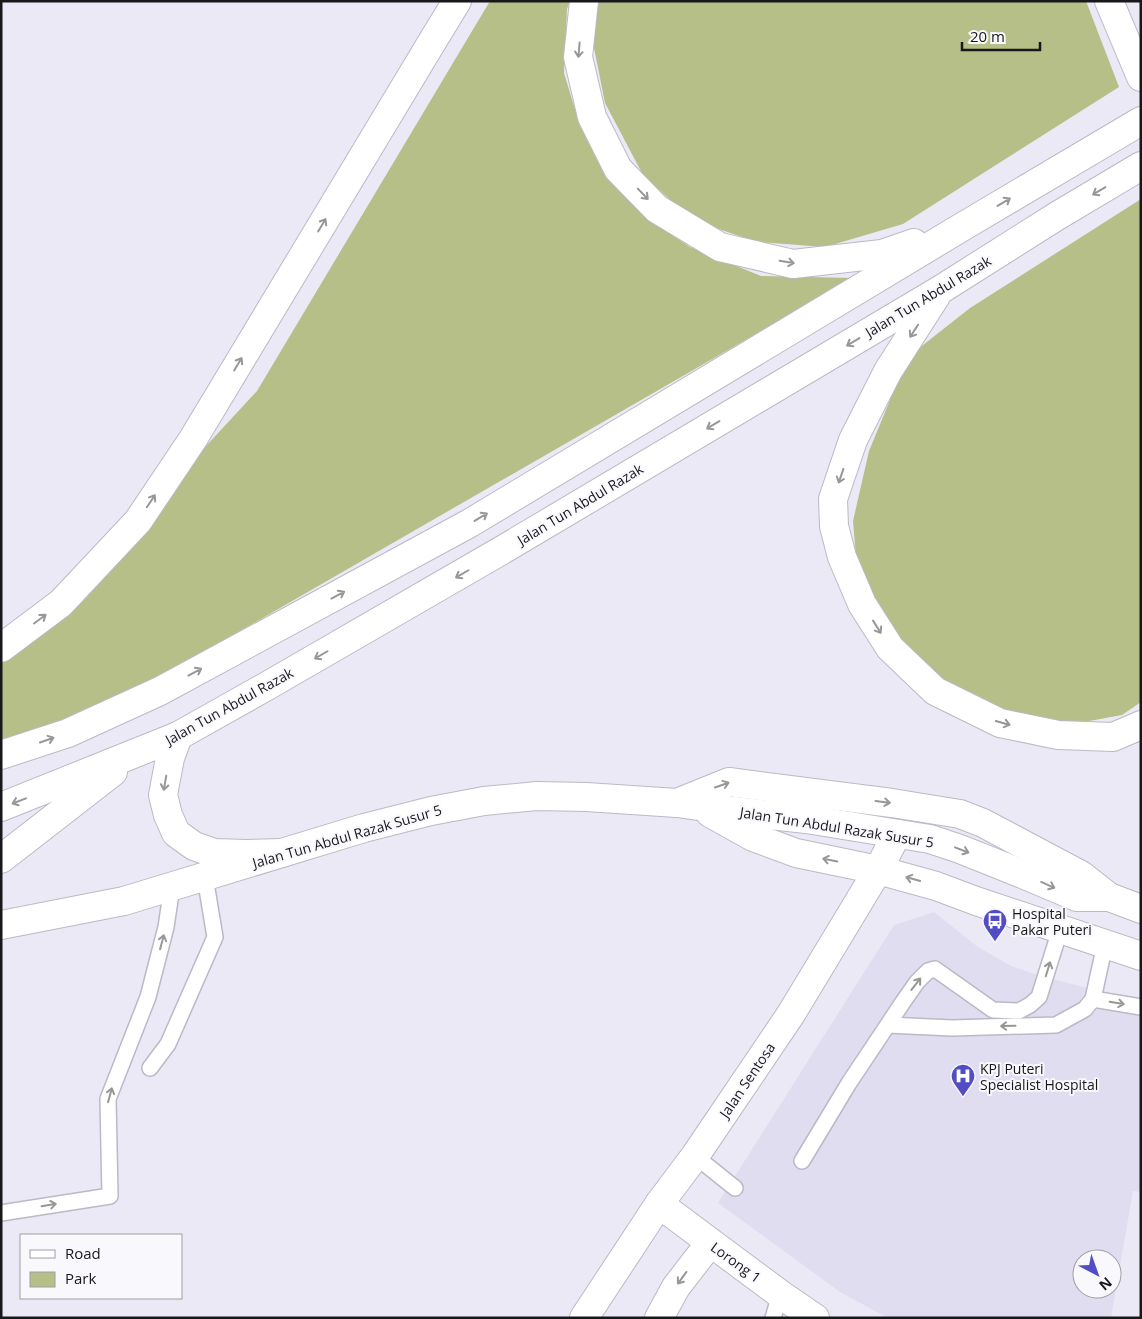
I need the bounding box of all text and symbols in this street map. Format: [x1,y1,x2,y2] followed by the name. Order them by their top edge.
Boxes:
[962,20,1040,52] scale bar
[970,26,1005,46] text: 20 m
[574,41,584,57] one-way arrow
[1092,187,1106,197] one-way arrow
[637,188,649,200] one-way arrow
[997,196,1011,206] one-way arrow
[317,218,327,232] one-way arrow
[860,251,995,342] street label: Jalan Tun Abdul Razak
[778,257,794,267] one-way arrow
[908,324,918,338] one-way arrow
[846,337,860,347] one-way arrow
[234,358,244,372] one-way arrow
[707,420,721,430] one-way arrow
[512,459,647,550] street label: Jalan Tun Abdul Razak
[836,468,845,483] one-way arrow
[146,495,156,509] one-way arrow
[473,512,487,522] one-way arrow
[455,569,469,579] one-way arrow
[330,590,345,599] one-way arrow
[33,614,47,624] one-way arrow
[872,620,882,634] one-way arrow
[314,651,329,661] one-way arrow
[160,663,297,750] street label: Jalan Tun Abdul Razak
[187,667,202,676] one-way arrow
[995,719,1011,728] one-way arrow
[39,735,55,744] one-way arrow
[160,775,170,791] one-way arrow
[714,780,729,789] one-way arrow
[12,796,27,806] one-way arrow
[874,797,890,807] one-way arrow
[248,800,444,873] street label: Jalan Tun Abdul Razak Susur 5
[737,802,935,852] street label: Jalan Tun Abdul Razak Susur 5
[953,846,969,855] one-way arrow
[823,855,839,864] one-way arrow
[906,874,922,884] one-way arrow
[1040,881,1055,891] one-way arrow
[1012,904,1092,939] place label: Hospital Pakar Puteri
[982,908,1008,942] bus stop icon: Hospital Pakar Puteri
[158,934,168,950] one-way arrow
[1043,962,1053,978] one-way arrow
[910,978,921,991] one-way arrow
[1109,999,1125,1009] one-way arrow
[1000,1022,1016,1031] one-way arrow
[714,1039,779,1123] street label: Jalan Sentosa
[980,1059,1098,1094] place label: KPJ Puteri Specialist Hospital
[950,1063,976,1097] hospital icon: KPJ Puteri Specialist Hospital
[106,1088,116,1104] one-way arrow
[41,1200,57,1210] one-way arrow
[20,1234,182,1299] legend
[707,1237,765,1287] street label: Lorong 1
[65,1243,101,1263] text: Road
[1072,1249,1122,1299] north arrow
[65,1268,96,1288] text: Park
[677,1271,687,1285] one-way arrow
[1095,1273,1116,1295] text: N

